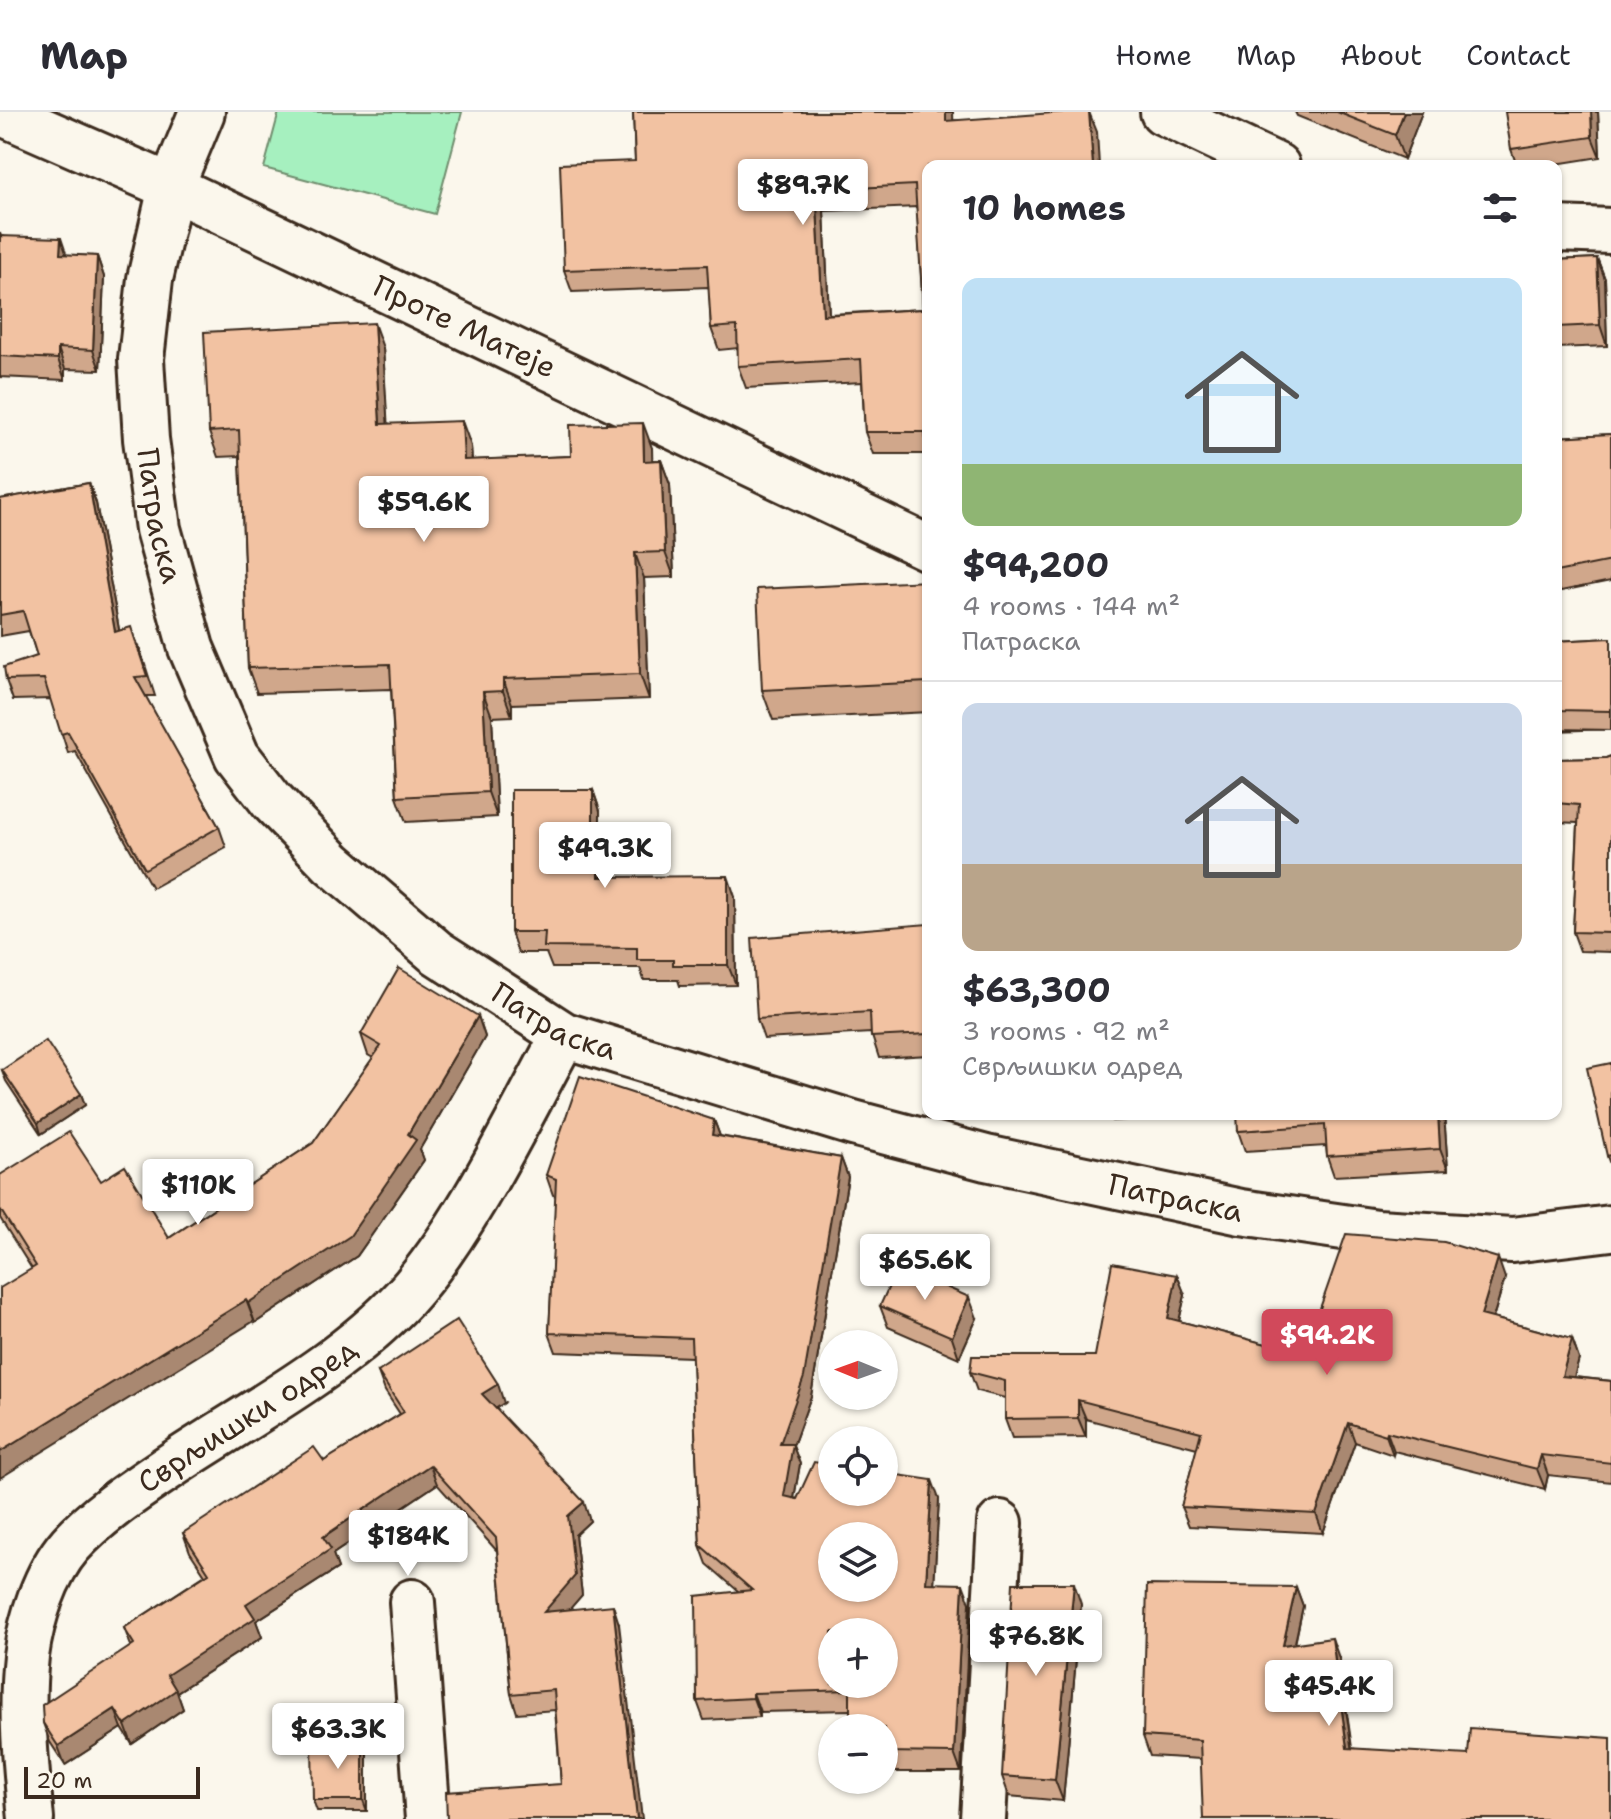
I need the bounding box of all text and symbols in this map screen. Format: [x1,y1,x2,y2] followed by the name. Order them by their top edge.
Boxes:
[40,30,128,81] text: Map
[1115,36,1192,74] text: Home
[1236,36,1296,74] text: Map
[1340,36,1422,74] text: About
[1466,36,1571,74] text: Contact
[738,159,868,227] pin: $89.7K
[756,167,850,202] text: $89.7K
[962,185,1126,231] text: 10 homes
[1478,186,1522,230] icon: filters
[367,265,563,388] street label: Проте Матеје
[1170,330,1314,474] icon: home
[127,446,193,588] street label: Патраска
[359,476,489,544] pin: $59.6K
[377,484,471,519] text: $59.6K
[962,542,1109,588] text: $94,200
[962,588,1180,623] text: 4 rooms · 144 m²
[962,623,1080,658] text: Патраска
[1170,755,1314,899] icon: home
[540,822,670,890] pin: $49.3K
[557,830,653,865] text: $49.3K
[962,967,1111,1013] text: $63,300
[484,972,622,1070] street label: Патраска
[962,1013,1170,1048] text: 3 rooms · 92 m²
[962,1048,1182,1083] text: Сврљишки одред
[142,1159,254,1227] pin: $110K
[1105,1163,1247,1232] street label: Патраска
[160,1167,236,1202] text: $110K
[860,1234,990,1302] pin: $65.6K
[878,1242,972,1277] text: $65.6K
[1262,1309,1392,1377] pin: $94.2K
[1280,1317,1374,1352] text: $94.2K
[129,1328,365,1502] street label: Сврљишки одред
[818,1330,898,1410] north arrow
[818,1330,898,1794] map controls
[818,1426,898,1506] button: locate
[352,1510,464,1578] pin: $184K
[367,1518,449,1553] text: $184K
[818,1522,898,1602] button: layers
[971,1610,1101,1678] pin: $76.8K
[818,1618,898,1698] button: +
[988,1618,1084,1653] text: $76.8K
[1264,1660,1394,1728] pin: $45.4K
[1283,1668,1375,1703] text: $45.4K
[273,1703,403,1771] pin: $63.3K
[290,1711,386,1746] text: $63.3K
[818,1714,898,1794] button: −
[24,1763,200,1799] scale bar
[36,1766,93,1795] text: 20 m

